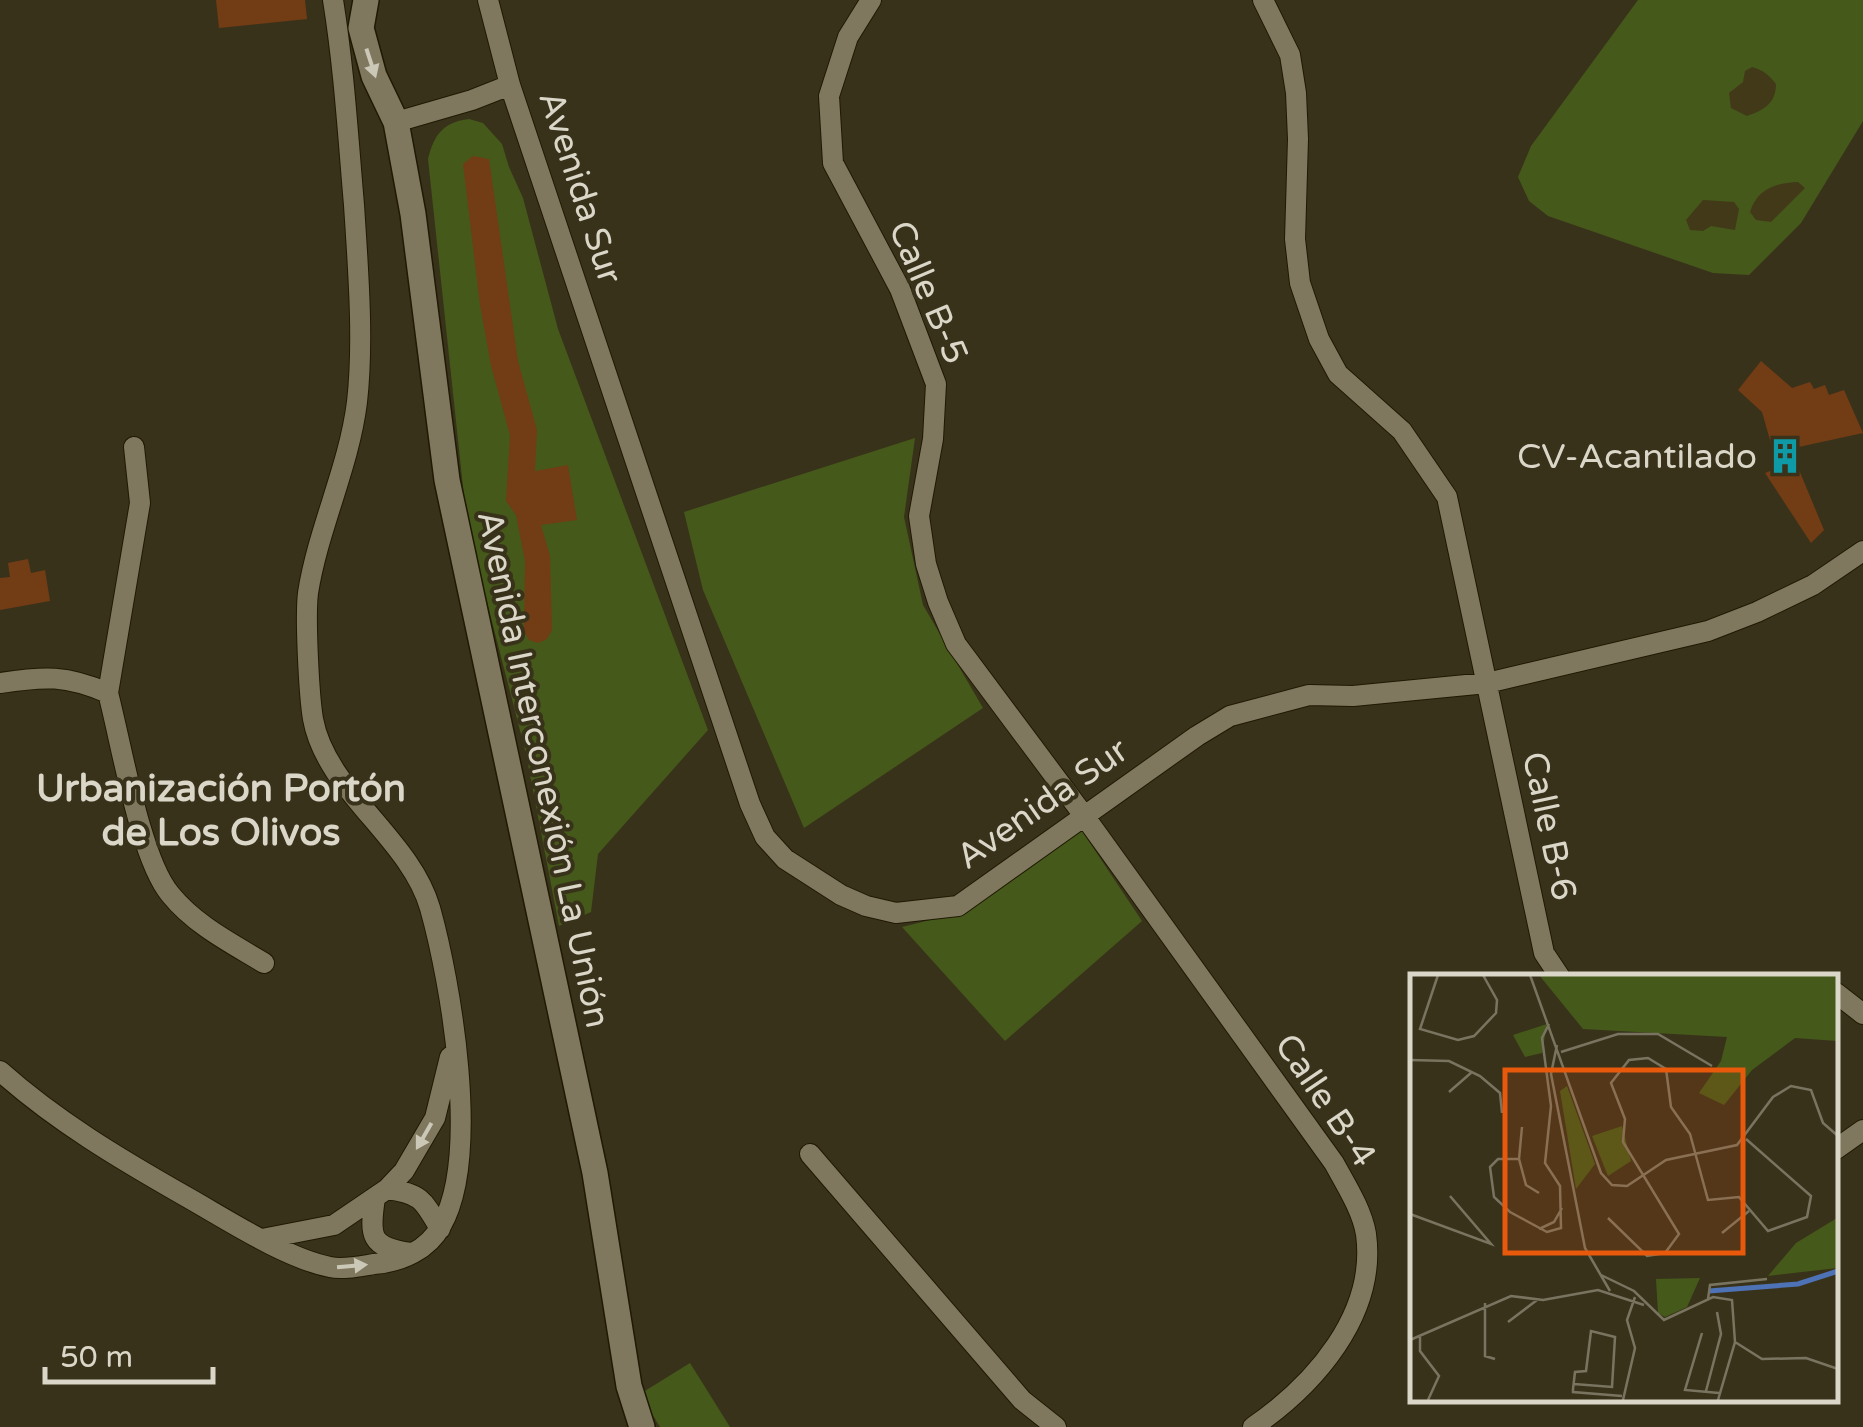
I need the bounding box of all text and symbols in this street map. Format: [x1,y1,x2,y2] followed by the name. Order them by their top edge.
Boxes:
[364,48,379,78] one-way arrow
[529,86,631,289] street label: Avenida Sur
[879,215,977,370] street label: Calle B-5
[1517,436,1757,478] place label: CV-Acantilado
[1766,437,1804,475] building icon: CV-Acantilado
[468,507,618,1032] street label: Avenida Interconexión La Unión
[949,729,1137,878] street label: Avenida Sur
[1513,748,1585,904] street label: Calle B-6
[36,766,406,856] district label: Urbanización Portón de Los Olivos
[1410,974,1838,1402] inset map
[1265,1026,1385,1175] street label: Calle B-4
[416,1122,433,1150] one-way arrow
[337,1258,369,1274] one-way arrow
[45,1322,212,1384] scale bar
[60,1339,133,1376] text: 50 m

